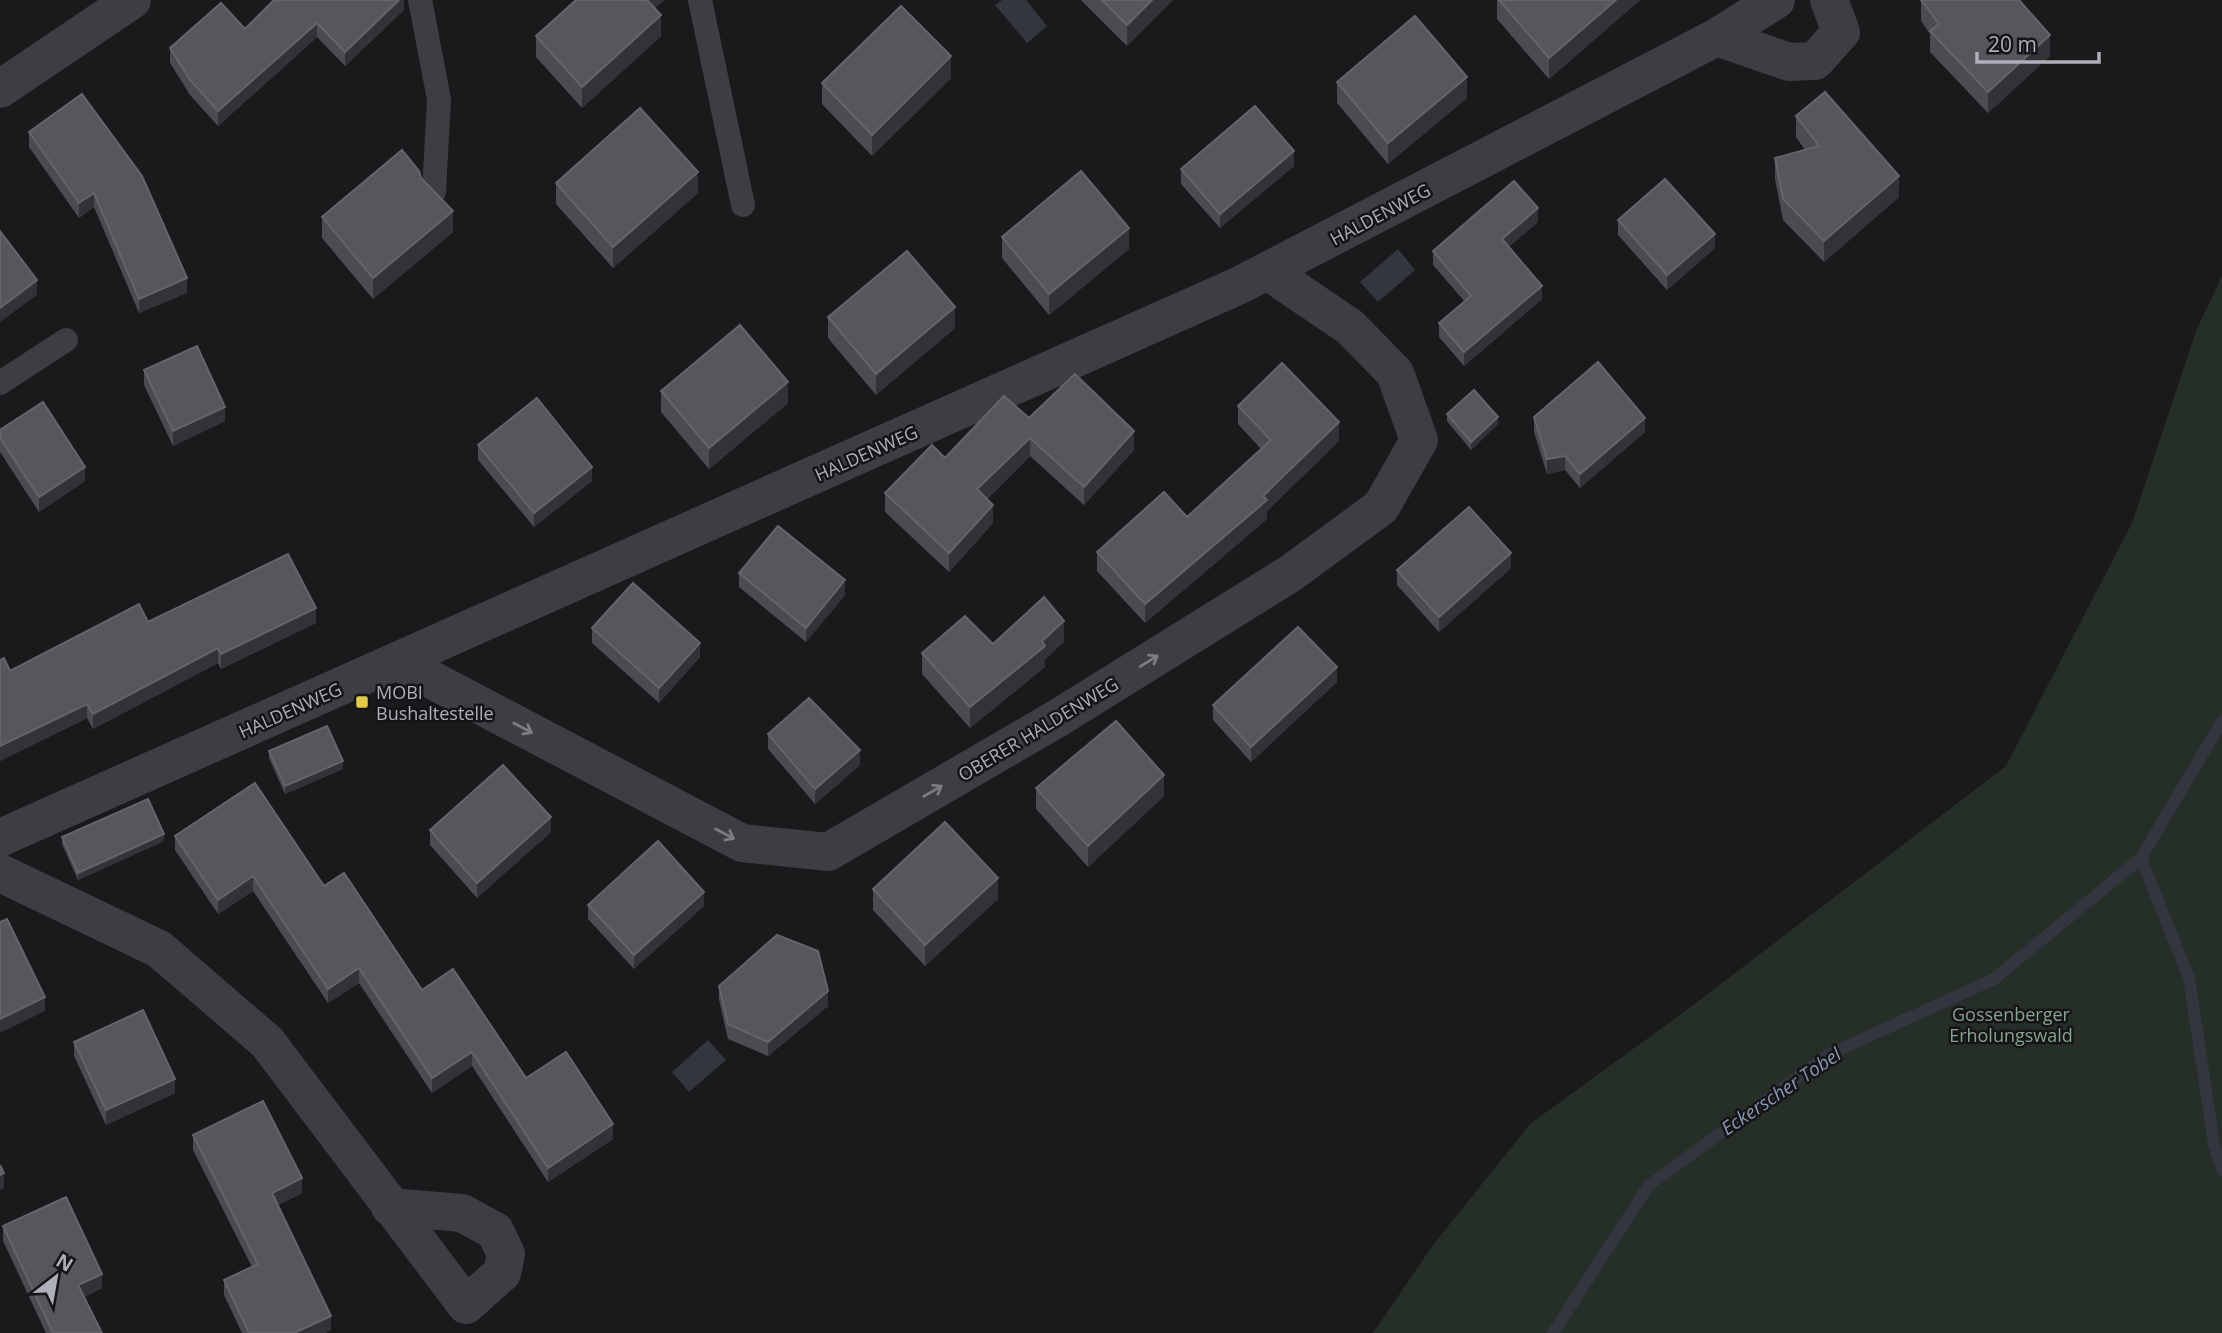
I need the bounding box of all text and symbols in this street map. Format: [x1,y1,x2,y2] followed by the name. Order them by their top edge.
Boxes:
[1977,21,2100,65] scale bar
[1988,30,2037,58] text: 20 m
[1326,177,1434,251] street label: HALDENWEG
[811,420,921,486] street label: HALDENWEG
[1139,654,1158,669] one-way arrow
[953,672,1123,786] street label: OBERER HALDENWEG
[235,677,345,743] street label: HALDENWEG
[376,680,494,725] place label: MOBI Bushaltestelle
[354,694,370,710] marker: MOBI Bushaltestelle
[513,721,533,735] one-way arrow
[923,784,943,798] one-way arrow
[714,828,735,841] one-way arrow
[1949,1002,2073,1047] park label: Gossenberger Erholungswald
[1716,1040,1847,1141] water label: Eckerscher Tobel
[21,1242,91,1312] north arrow
[51,1247,78,1278] text: N

